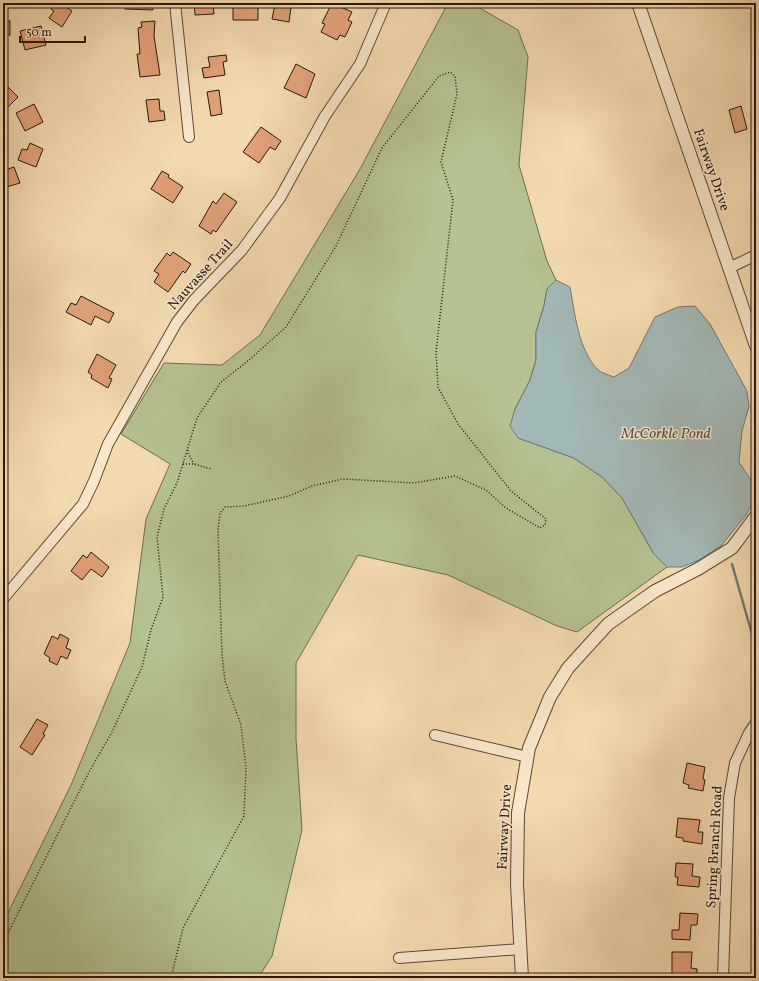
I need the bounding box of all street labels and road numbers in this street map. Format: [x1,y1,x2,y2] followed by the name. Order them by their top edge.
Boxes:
[688,126,734,214] street label: Fairway Drive
[164,236,238,314] street label: Nauvasse Trail
[493,783,517,870] street label: Fairway Drive
[702,785,728,909] street label: Spring Branch Road

